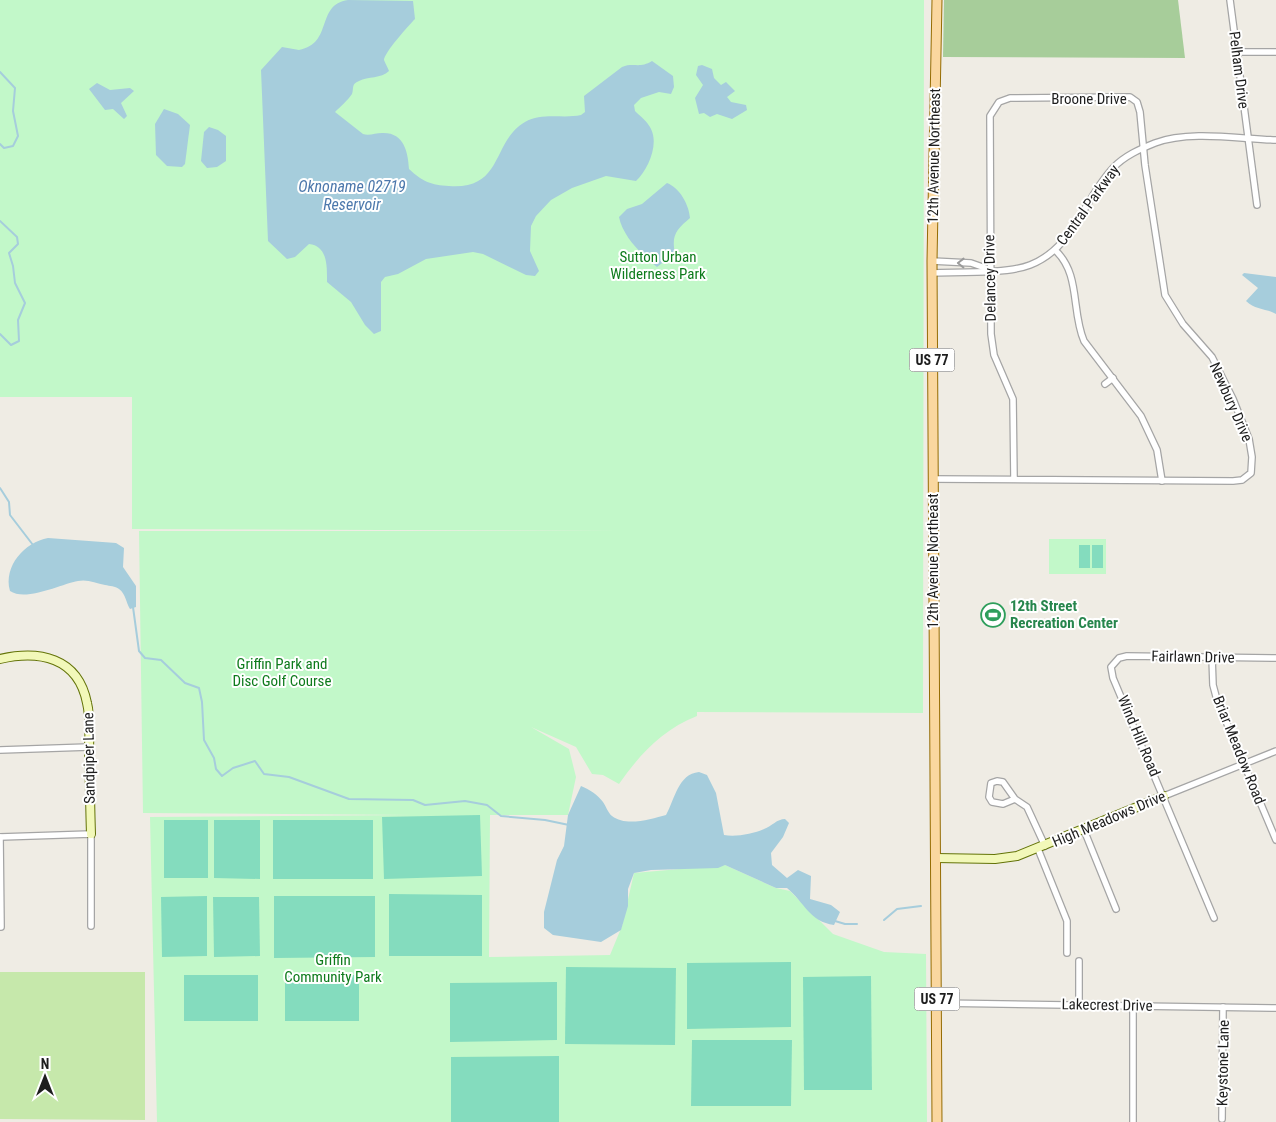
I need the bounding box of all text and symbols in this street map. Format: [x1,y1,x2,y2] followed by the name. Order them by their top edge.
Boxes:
[1225,30,1253,110] street label: Pelham Drive
[924,88,944,224] street label: 12th Avenue Northeast
[1051,90,1127,108] street label: Broone Drive
[1053,161,1123,249] street label: Central Parkway
[298,177,406,214] water label: Oknoname 02719 Reservoir
[980,234,1000,322] street label: Delancey Drive
[610,248,706,283] park label: Sutton Urban Wilderness Park
[957,258,965,268] one-way arrow
[910,348,954,372] road number: US 77
[1205,359,1257,445] street label: Newbury Drive
[924,493,942,629] street label: 12th Avenue Northeast
[1010,597,1118,632] place label: 12th Street Recreation Center
[980,602,1006,628] sports icon: 12th Street Recreation Center
[1151,647,1235,667] street label: Fairlawn Drive
[233,655,331,690] park label: Griffin Park and Disc Golf Course
[1114,693,1164,779] street label: Wind Hill Road
[1209,693,1269,807] street label: Briar Meadow Road
[79,712,99,804] street label: Sandpiper Lane
[1050,787,1168,851] street label: High Meadows Drive
[284,951,382,986] park label: Griffin Community Park
[914,988,960,1011] road number: US 77
[1061,995,1153,1015] street label: Lakecrest Drive
[1213,1020,1233,1106] street label: Keystone Lane
[20,1052,70,1102] north arrow
[41,1056,49,1072] text: N

